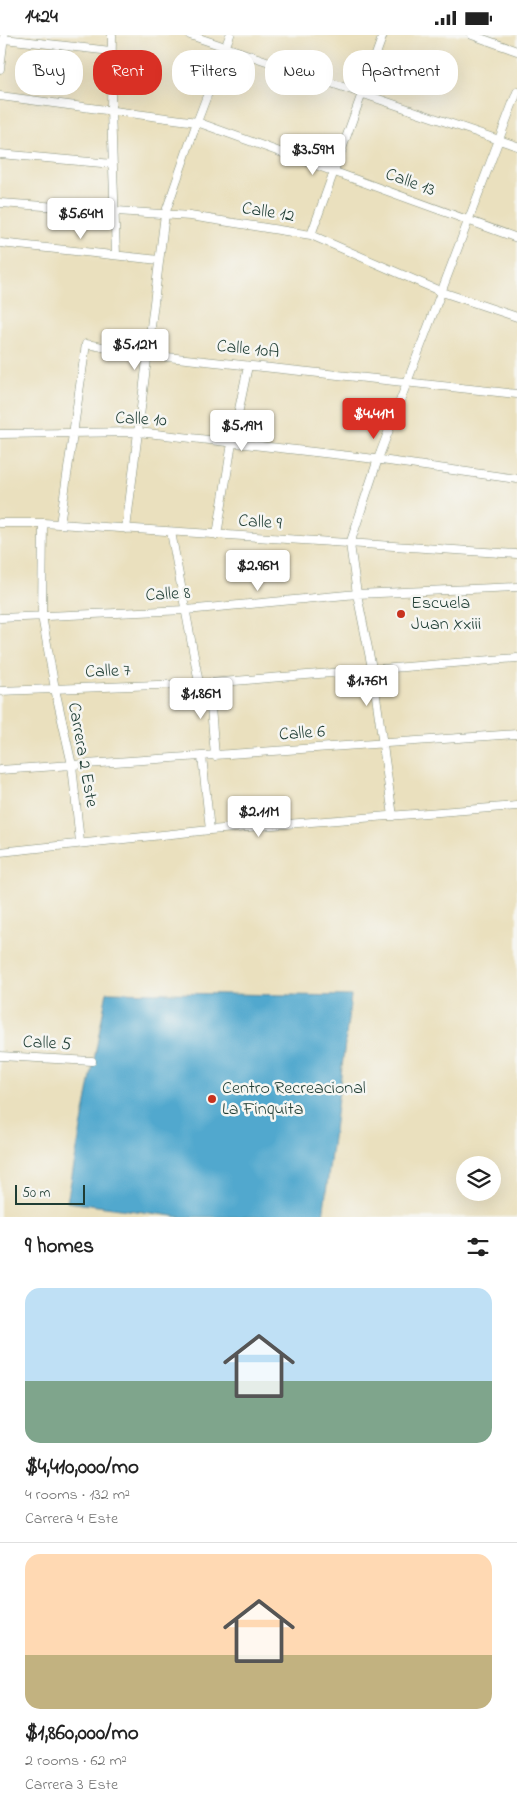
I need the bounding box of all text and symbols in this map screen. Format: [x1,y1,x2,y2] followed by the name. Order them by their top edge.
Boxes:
[25,4,58,31] text: 14:24
[15,50,83,95] chip: Buy
[93,50,162,95] chip: Rent
[172,50,255,95] chip: Filters
[265,50,333,95] chip: New
[343,50,458,95] chip: Apartment
[272,133,354,176] pin: $3.59M
[291,138,335,162] text: $3.59M
[381,162,439,204] street label: Calle 13
[240,196,296,230] street label: Calle 12
[40,197,122,240] pin: $5.64M
[58,202,104,226] text: $5.64M
[94,329,176,371] pin: $5.12M
[113,333,157,357] text: $5.12M
[215,334,281,366] street label: Calle 10A
[333,397,415,440] pin: $4.41M
[354,402,394,426] text: $4.41M
[114,406,168,434] street label: Calle 10
[201,409,283,452] pin: $5.19M
[221,414,263,438] text: $5.19M
[237,509,283,538] street label: Calle 9
[217,549,299,592] pin: $2.96M
[237,554,279,578] text: $2.96M
[145,581,191,609] street label: Calle 8
[411,591,481,638] place label: Escuela Juan Xxiii
[395,608,407,620] marker: Escuela Juan Xxiii
[85,658,132,686] street label: Calle 7
[326,665,408,707] pin: $1.76M
[346,669,388,693] text: $1.76M
[160,677,242,720] pin: $1.86M
[181,682,221,706] text: $1.86M
[60,700,104,810] street label: Carrera 2 Este
[278,719,326,749] street label: Calle 6
[218,795,300,838] pin: $2.11M
[239,800,279,824] text: $2.11M
[22,1030,72,1058] street label: Calle 5
[222,1076,366,1123] place label: Centro Recreacional La Finquita
[206,1093,218,1105] marker: Centro Recreacional La Finquita
[456,1156,501,1201] map controls
[456,1156,501,1201] button: layers
[15,1182,85,1205] scale bar
[22,1183,50,1204] text: 50 m
[25,1232,94,1262] text: 9 homes
[464,1233,492,1261] icon: filters
[214,1321,304,1411] icon: home
[25,1453,139,1483] text: $4,410,000/mo
[25,1483,130,1507] text: 4 rooms · 132 m²
[25,1507,118,1531] text: Carrera 4 Este
[214,1586,304,1676] icon: home
[25,1719,139,1749] text: $1,860,000/mo
[25,1749,127,1773] text: 2 rooms · 62 m²
[25,1773,118,1797] text: Carrera 3 Este

